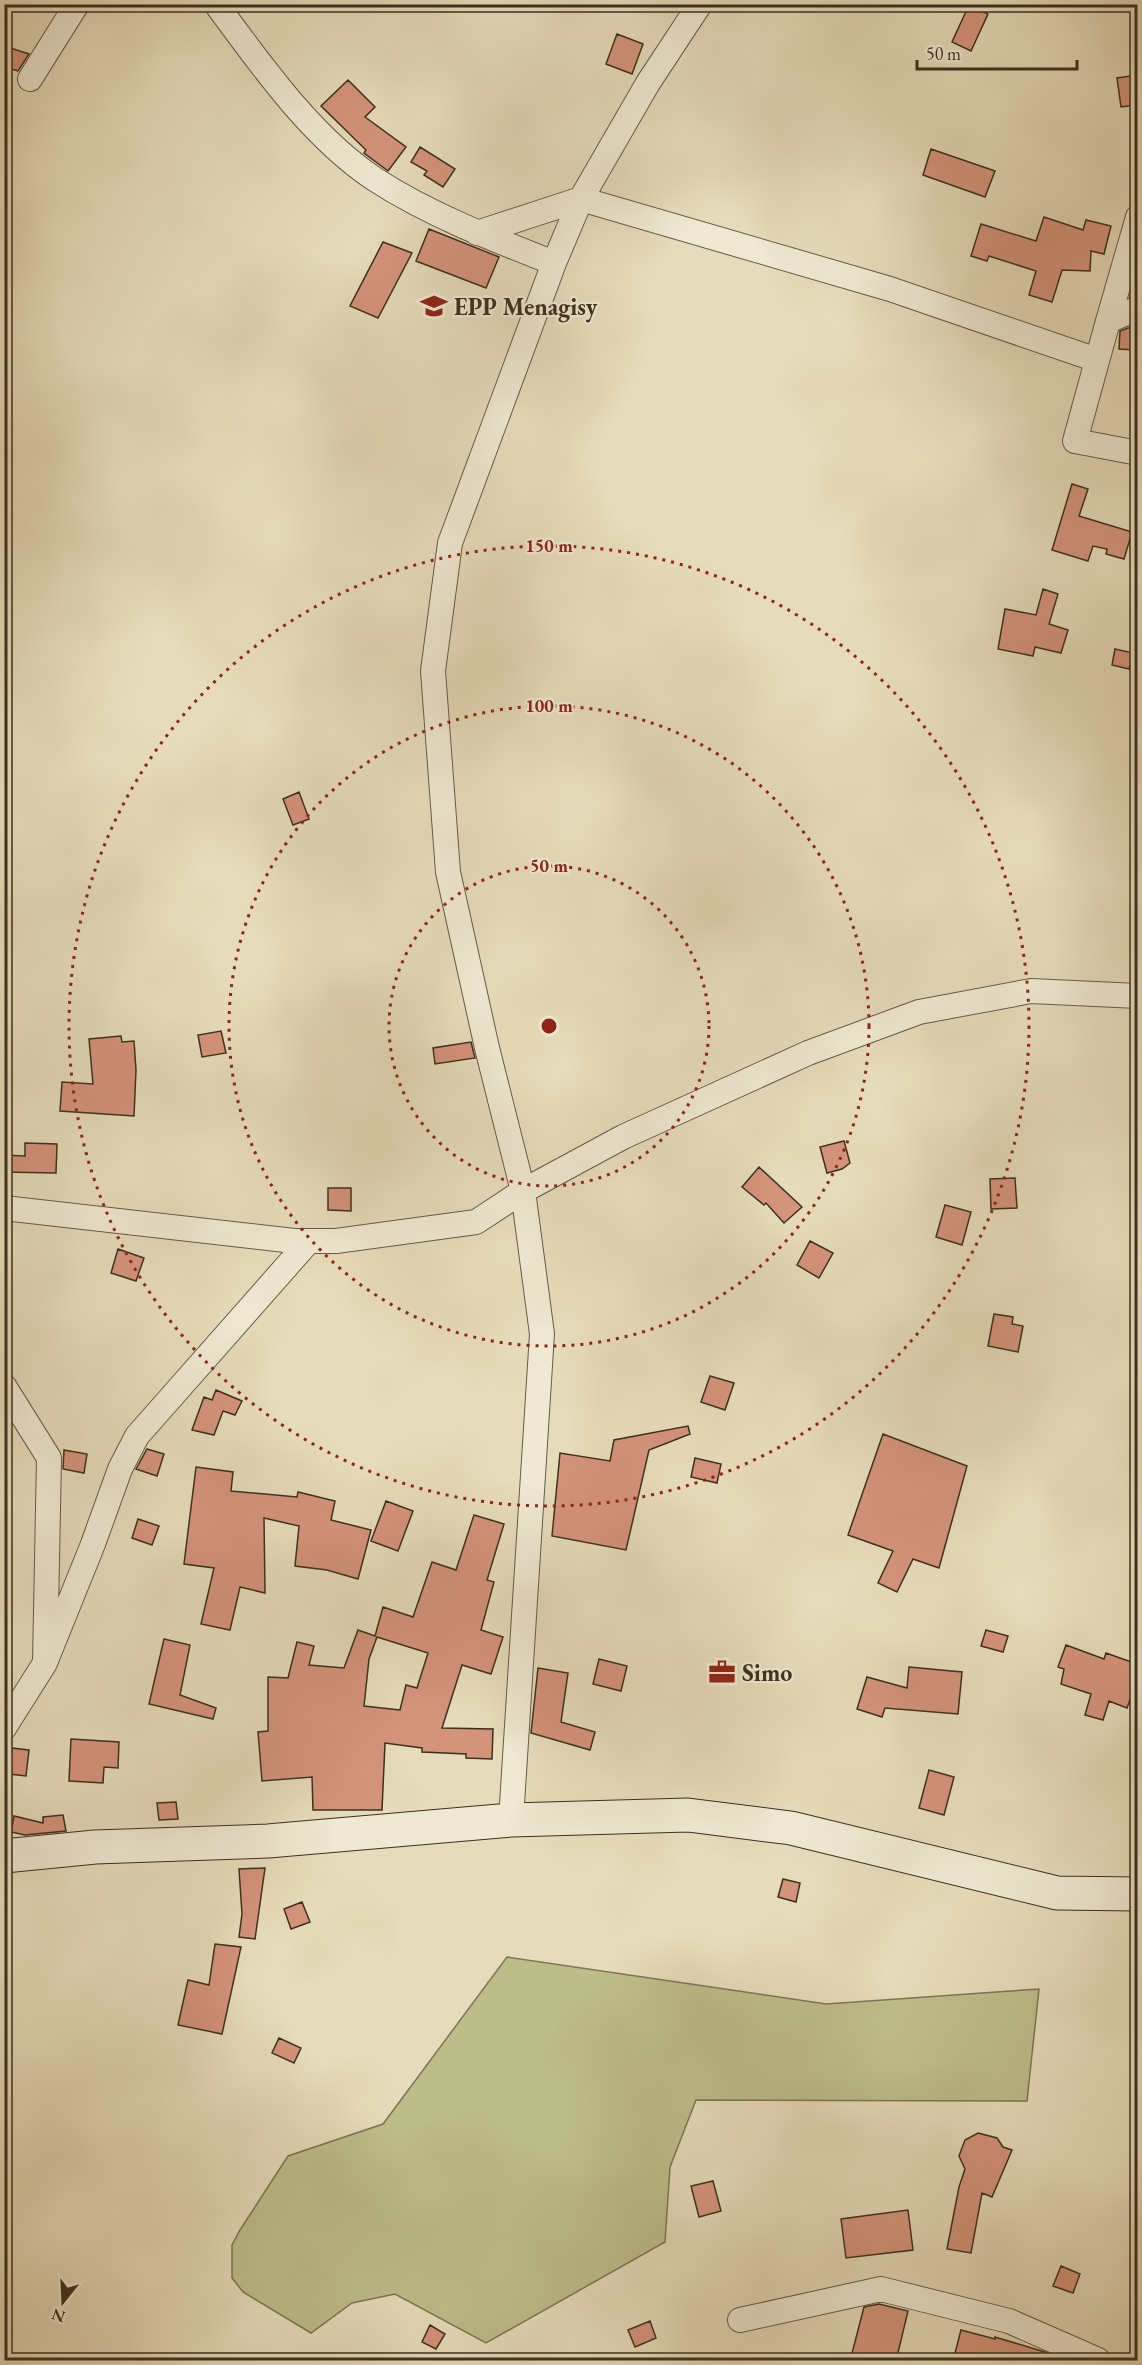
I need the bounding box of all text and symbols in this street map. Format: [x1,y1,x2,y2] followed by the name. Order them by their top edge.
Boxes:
[917,33,1078,71] scale bar
[926,42,961,65] text: 50 m
[419,291,449,321] school or university icon: EPP Menagisy
[454,291,598,323] place label: EPP Menagisy
[525,534,573,557] text: 150 m
[525,694,573,717] text: 100 m
[530,854,568,877] text: 50 m
[539,1016,559,1036] centre of rings
[707,1657,737,1687] office icon: Simo
[742,1657,792,1688] place label: Simo
[33,2272,93,2332] north arrow
[49,2304,68,2328] text: N

